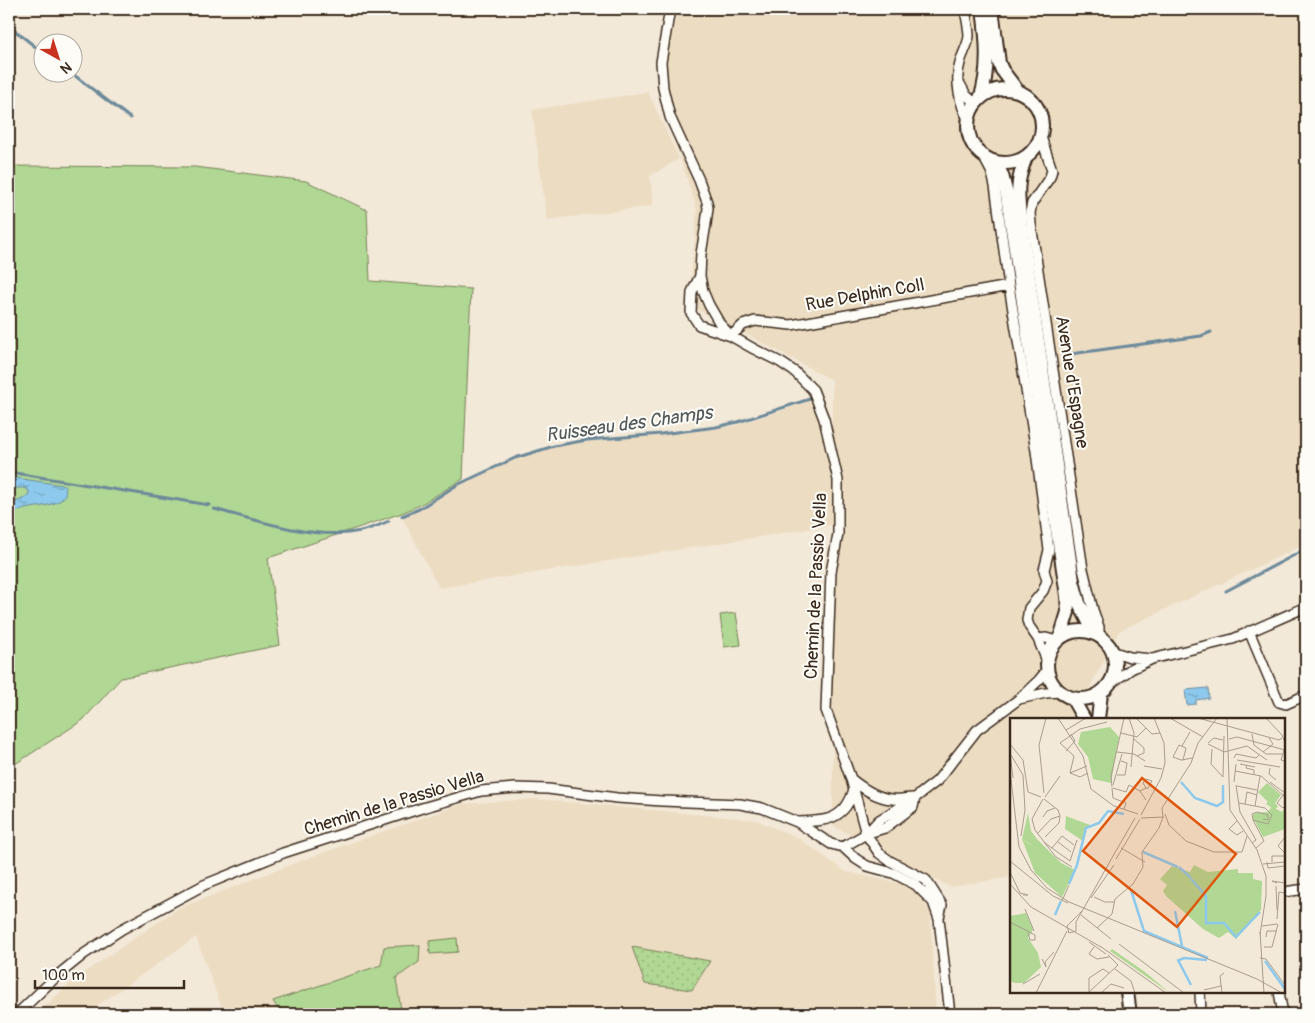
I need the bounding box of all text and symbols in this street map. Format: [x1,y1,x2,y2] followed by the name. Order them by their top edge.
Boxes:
[32,32,82,82] north arrow
[57,58,75,77] text: N
[804,273,926,317] street label: Rue Delphin Coll
[1050,314,1094,450] street label: Avenue d'Espagne
[544,400,716,448] water label: Ruisseau des Champs
[800,492,832,680] street label: Chemin de la Passio Vella
[1010,718,1285,993] inset map
[301,765,487,841] street label: Chemin de la Passio Vella
[35,958,184,990] scale bar
[42,966,85,985] text: 100 m

